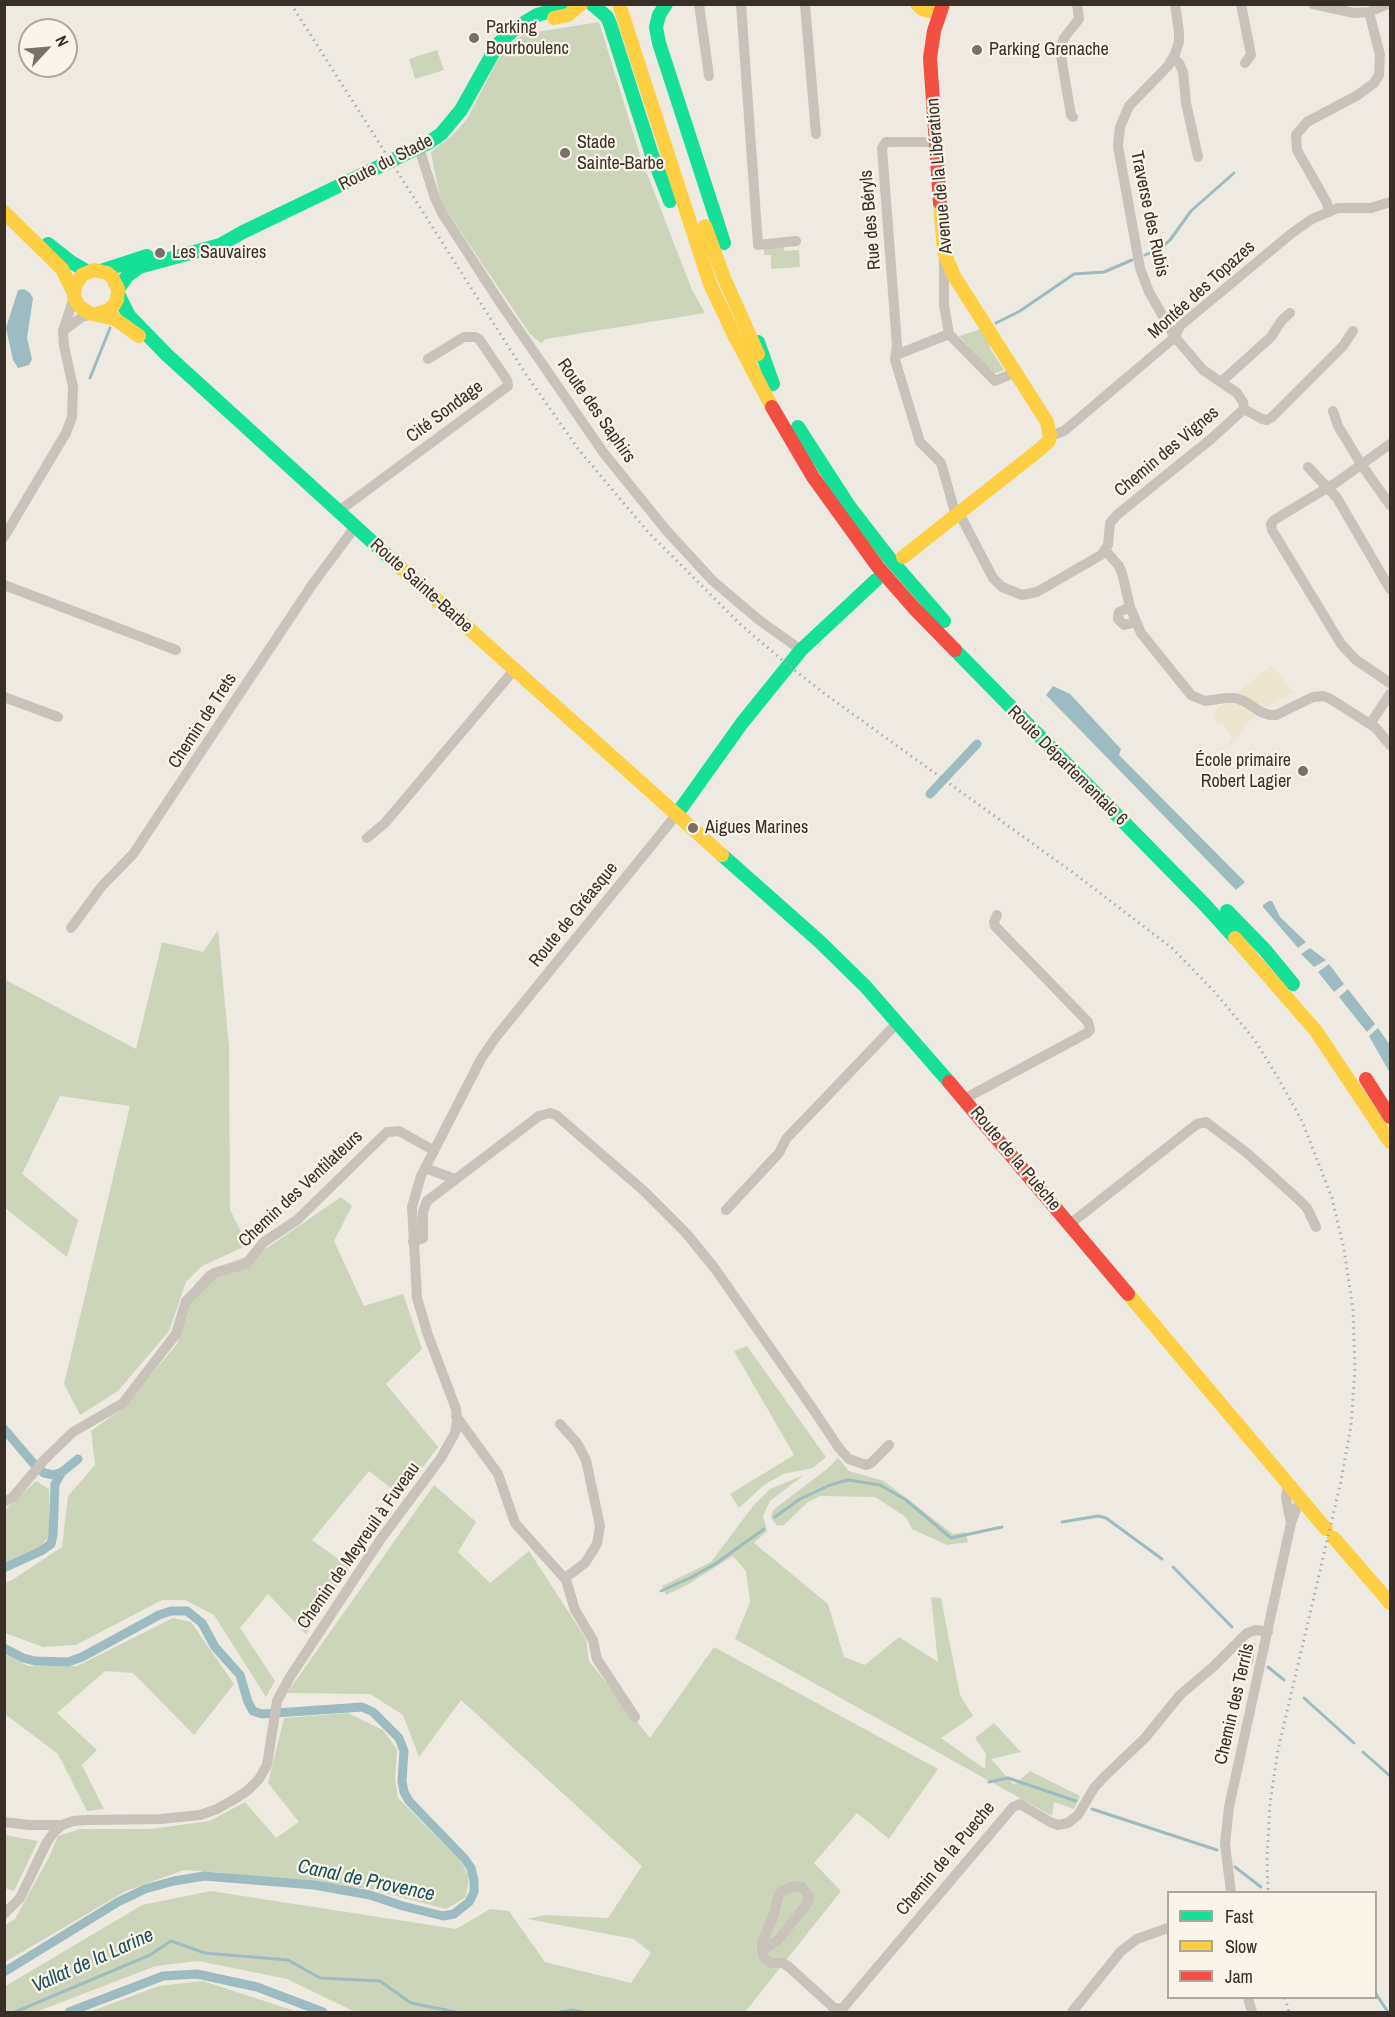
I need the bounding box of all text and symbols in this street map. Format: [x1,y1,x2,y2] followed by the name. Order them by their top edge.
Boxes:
[486,17,569,60] place label: Parking Bourboulenc
[18,18,78,78] north arrow
[467,31,481,45] marker: Parking Bourboulenc
[50,32,74,50] text: N
[989,39,1109,61] place label: Parking Grenache
[970,43,984,57] marker: Parking Grenache
[922,97,958,255] street label: Avenue de la Libération
[335,130,437,196] street label: Route du Stade
[577,132,664,174] place label: Stade Sainte-Barbe
[558,146,572,160] marker: Stade Sainte-Barbe
[1125,149,1173,279] street label: Traverse des Rubis
[856,169,886,271] street label: Rue des Béryls
[1144,236,1260,344] street label: Montée des Topazes
[172,242,266,264] place label: Les Sauvaires
[153,246,167,260] marker: Les Sauvaires
[552,355,640,467] street label: Route des Saphirs
[402,376,488,448] street label: Cité Sondage
[1111,402,1223,502] street label: Chemin des Vignes
[365,534,477,638] street label: Route Sainte-Barbe
[164,669,242,773] street label: Chemin de Trets
[1003,702,1131,830] street label: Route Départementale 6
[1195,750,1291,792] place label: École primaire Robert Lagier
[1296,764,1310,778] marker: École primaire Robert Lagier
[705,817,808,839] place label: Aigues Marines
[686,821,700,835] marker: Aigues Marines
[525,858,623,972] street label: Route de Gréasque
[965,1102,1065,1216] street label: Route de la Puèche
[235,1126,367,1252] street label: Chemin des Ventilateurs
[293,1458,425,1634] street label: Chemin de Meyreuil à Fuveau
[1211,1641,1259,1767] street label: Chemin des Terrils
[892,1798,1000,1920] street label: Chemin de la Pueche
[295,1855,437,1907] water label: Canal de Provence
[1167,1891,1377,1999] legend
[1225,1904,1253,1929] text: Fast
[28,1923,158,1999] water label: Vallat de la Larine
[1225,1934,1257,1959] text: Slow
[1225,1964,1253,1989] text: Jam

